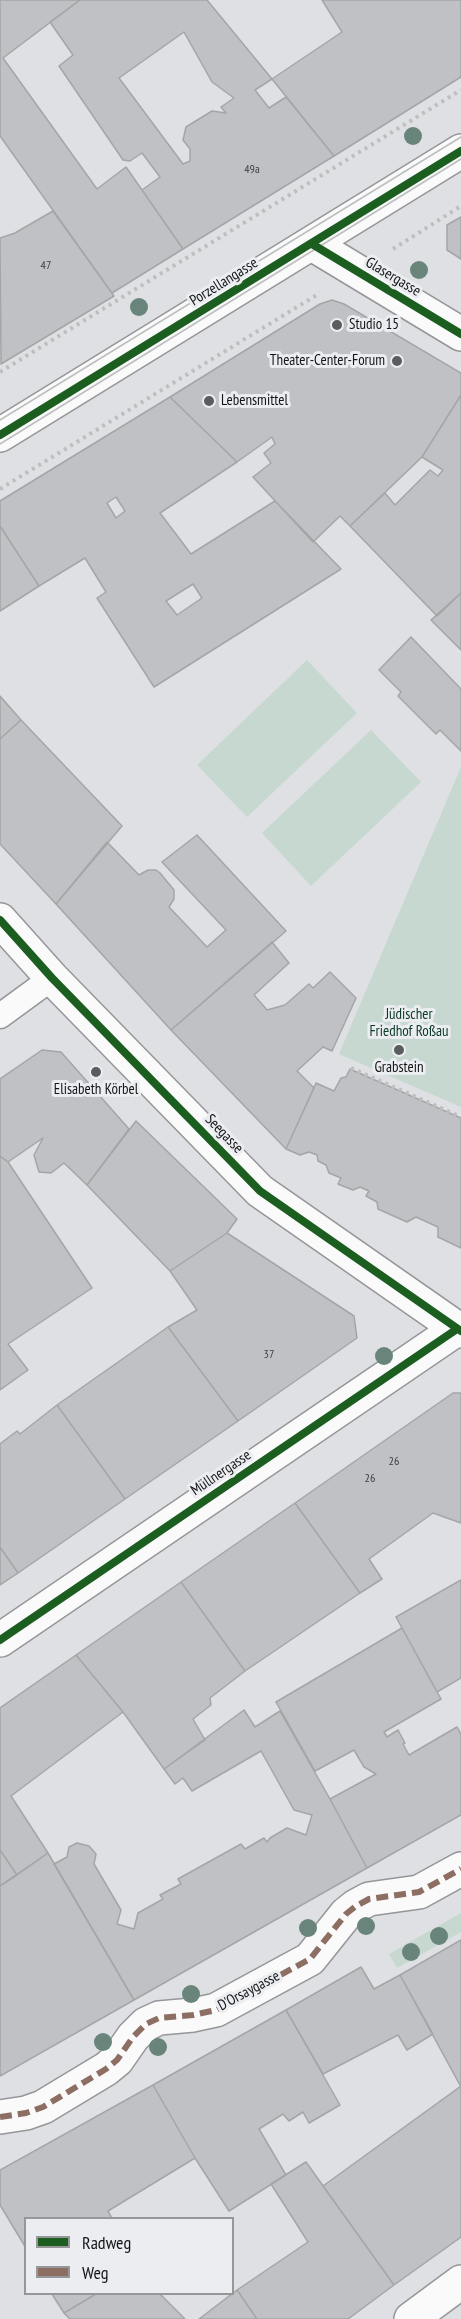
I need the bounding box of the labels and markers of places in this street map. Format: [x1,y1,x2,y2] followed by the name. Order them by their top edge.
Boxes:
[349,316,399,334] place label: Studio 15
[330,318,344,332] marker: Studio 15
[270,352,385,370] place label: Theater-Center-Forum
[390,354,404,368] marker: Theater-Center-Forum
[221,392,288,410] place label: Lebensmittel
[202,394,216,408] marker: Lebensmittel
[392,1043,406,1057] marker: Grabstein
[374,1059,424,1077] place label: Grabstein
[89,1065,103,1079] marker: Elisabeth Körbel
[54,1081,138,1099] place label: Elisabeth Körbel

